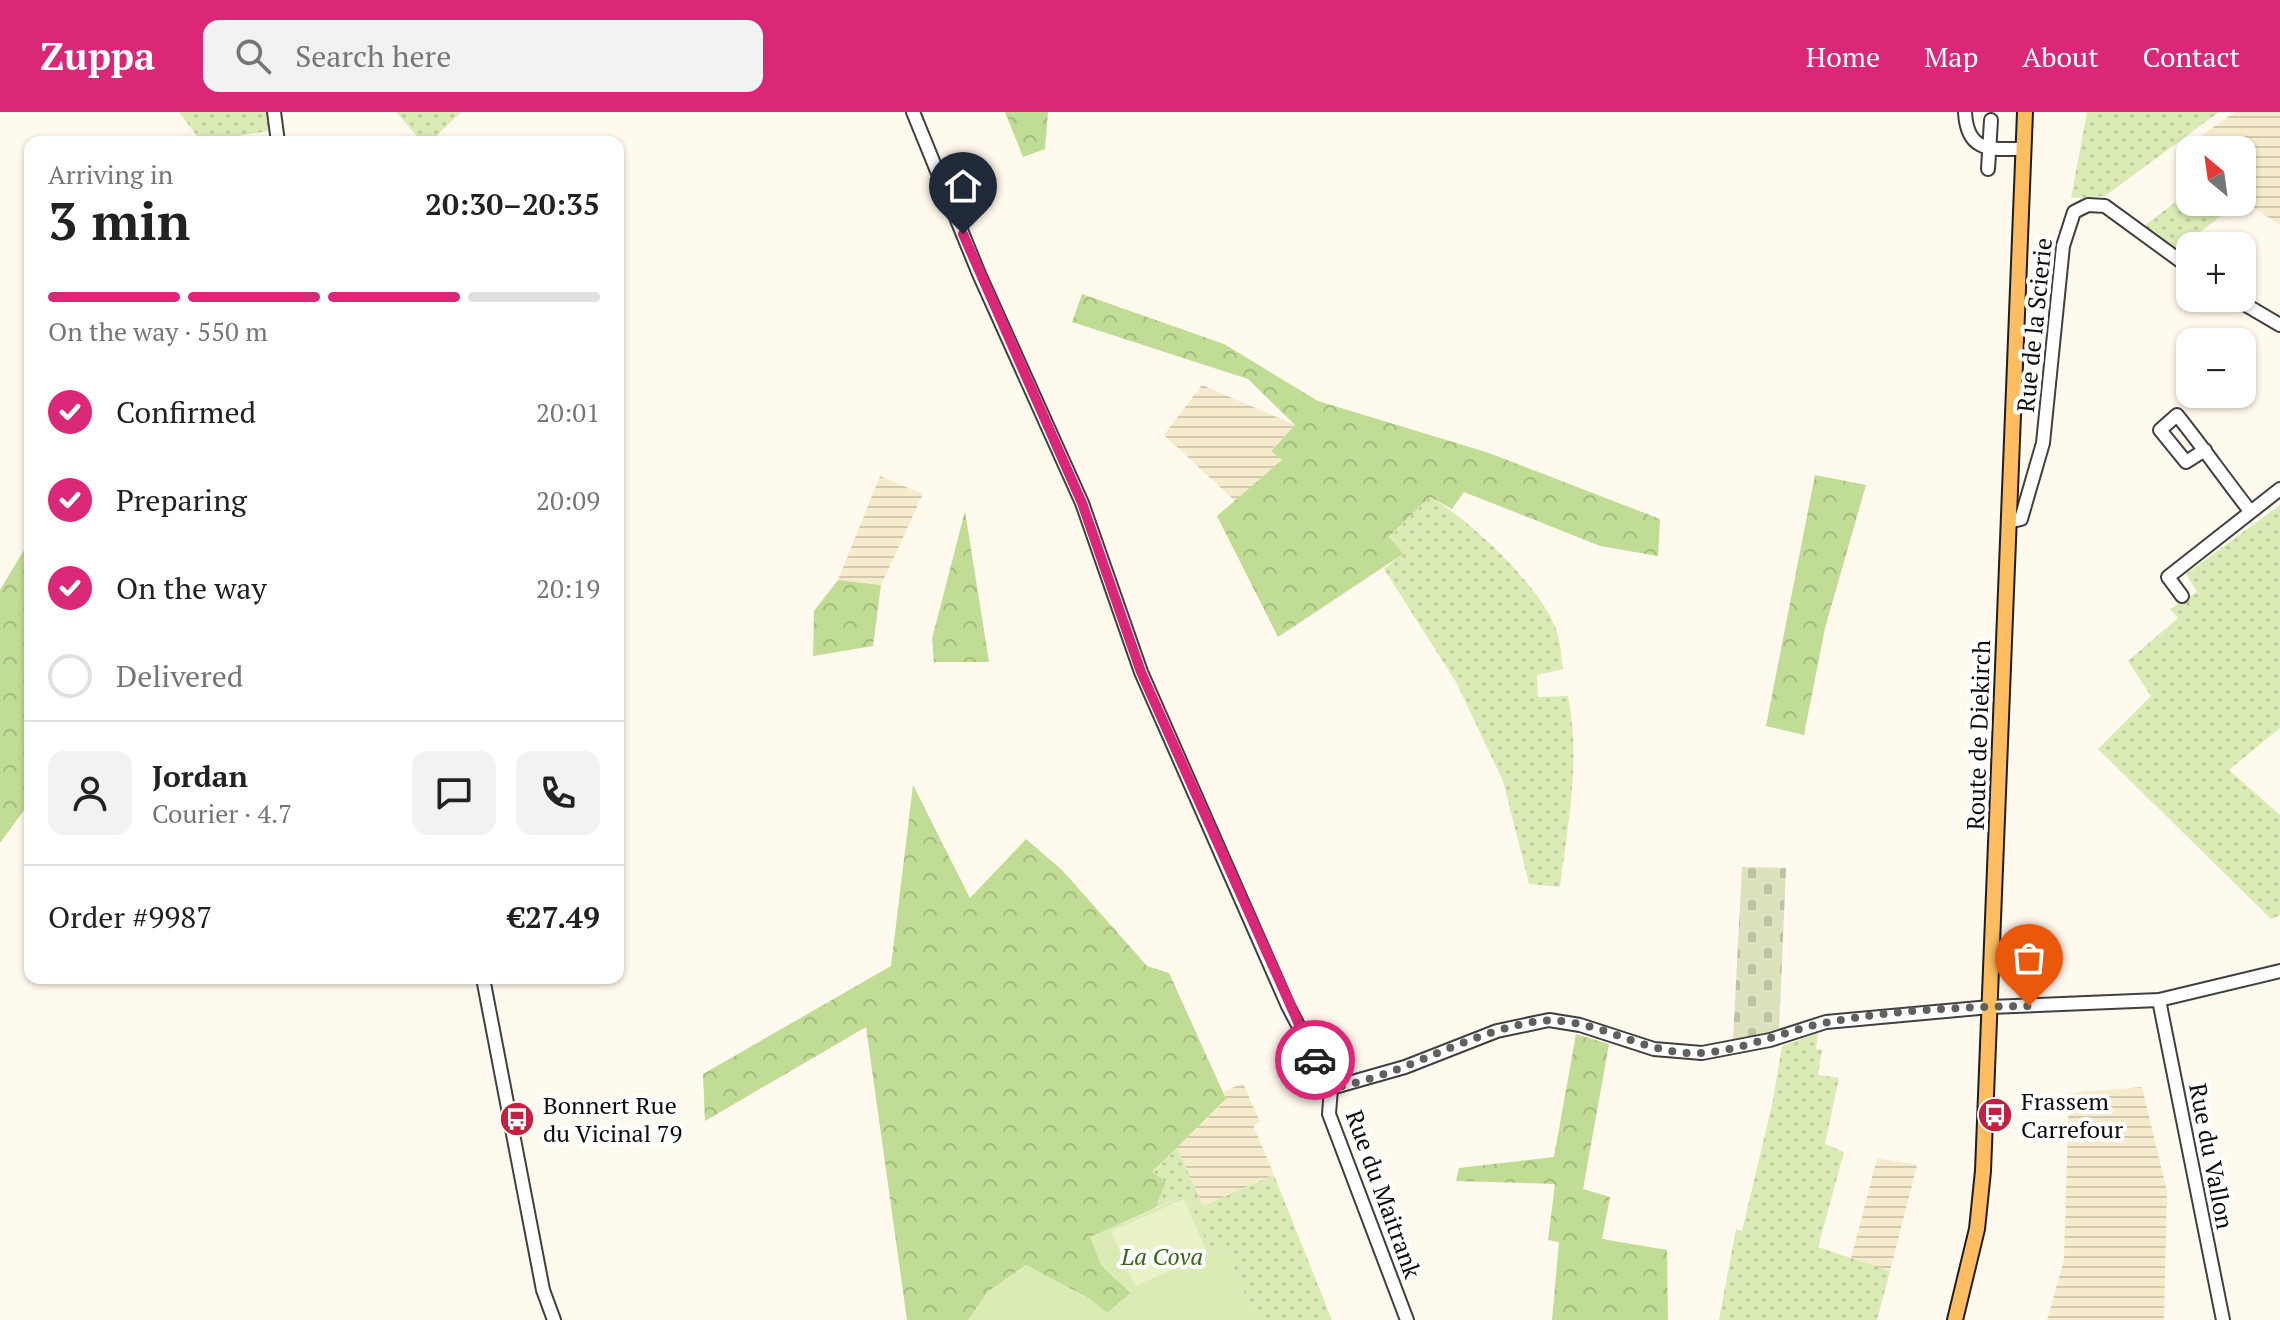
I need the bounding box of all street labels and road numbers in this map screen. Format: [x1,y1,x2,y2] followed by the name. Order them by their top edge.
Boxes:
[2009,236,2059,414] street label: Rue de la Scierie
[1959,639,1997,831] street label: Route de Diekirch
[2182,1080,2242,1232] street label: Rue du Vallon
[1339,1105,1430,1283] street label: Rue du Maitrank

